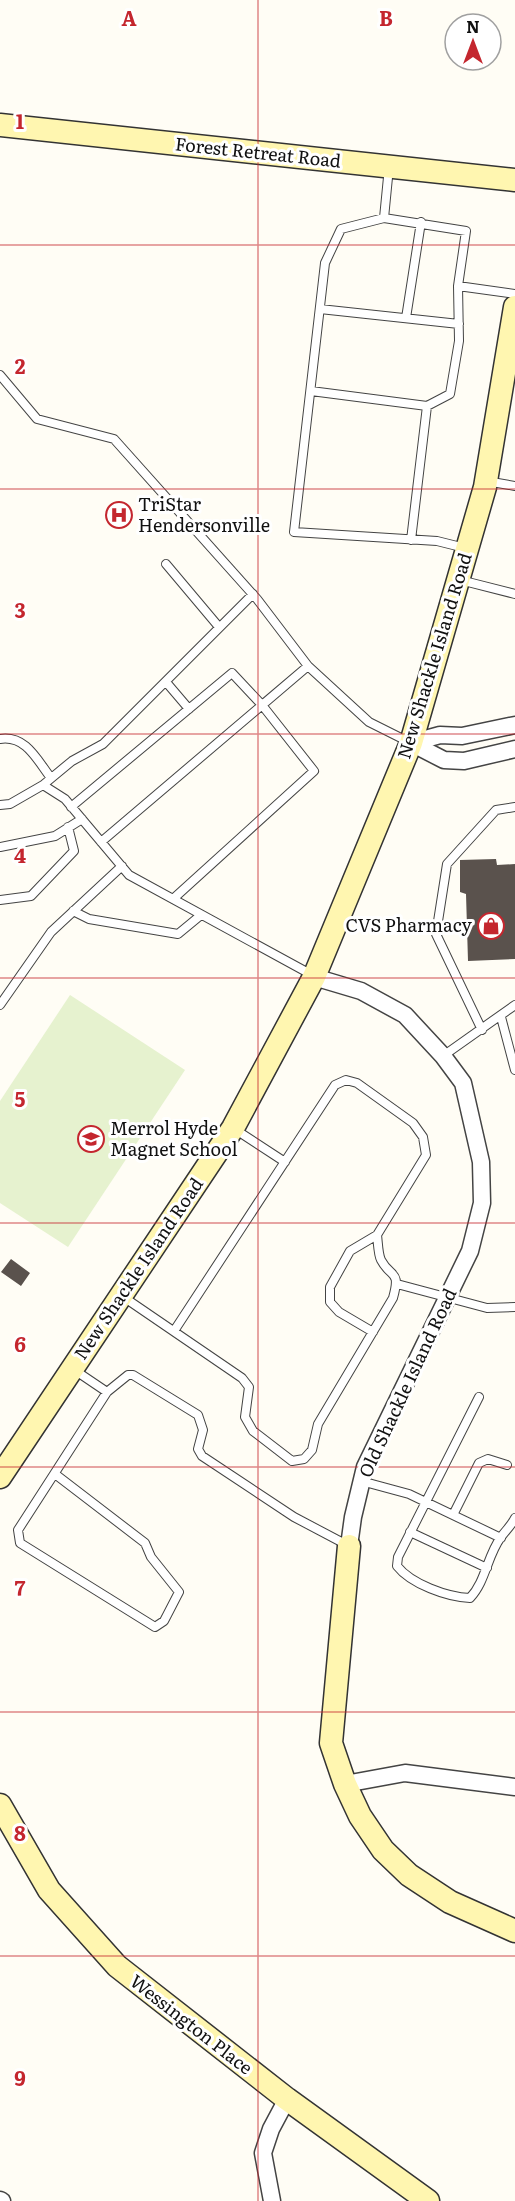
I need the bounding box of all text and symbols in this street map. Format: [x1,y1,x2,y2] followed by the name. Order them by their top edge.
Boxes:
[121,2,137,32] text: A
[379,2,393,32] text: B
[443,12,503,72] north arrow
[466,14,480,38] text: N
[16,105,24,135] text: 1
[174,129,343,174] street label: Forest Retreat Road
[15,350,26,380] text: 2
[138,490,270,538] place label: TriStar Hendersonville
[104,500,134,530] hospital icon: TriStar Hendersonville
[389,549,478,762] street label: New Shackle Island Road
[14,594,26,624] text: 3
[14,839,26,869] text: 4
[345,911,473,938] place label: CVS Pharmacy
[476,911,506,941] shop icon: CVS Pharmacy
[15,1083,26,1113] text: 5
[110,1114,237,1162] place label: Merrol Hyde Magnet School
[76,1124,106,1154] school or university icon: Merrol Hyde Magnet School
[67,1172,209,1365] street label: New Shackle Island Road
[351,1283,462,1481] street label: Old Shackle Island Road
[14,1328,26,1358] text: 6
[15,1572,26,1602] text: 7
[14,1817,26,1847] text: 8
[125,1967,259,2080] street label: Wessington Place
[14,2062,26,2092] text: 9

